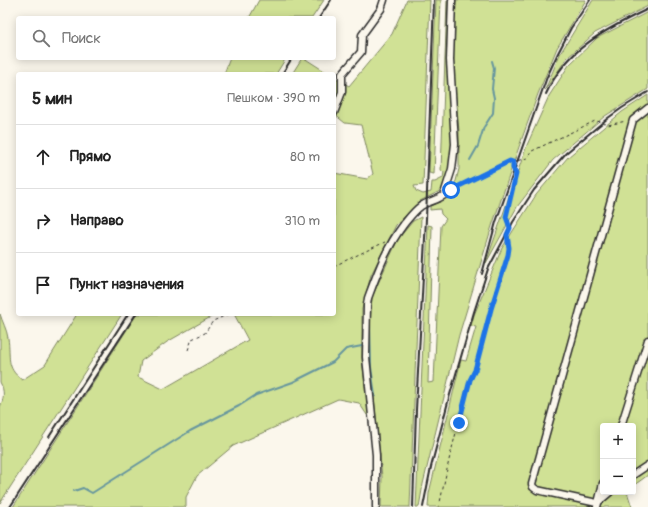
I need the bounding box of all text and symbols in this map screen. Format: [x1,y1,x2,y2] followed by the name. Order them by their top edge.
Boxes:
[16,16,336,60] search box
[30,27,52,49] icon: search
[62,29,101,48] text: Поиск
[32,88,72,109] text: 5 мин
[227,90,320,106] text: Пешком · 390 m
[32,146,54,168] icon: ahead
[70,147,111,166] text: Прямо
[290,149,320,165] text: 80 m
[442,181,460,199] route start
[32,210,54,232] icon: right
[70,211,124,230] text: Направо
[284,213,320,229] text: 310 m
[32,274,54,296] icon: arrive
[70,275,184,294] text: Пункт назначения
[450,414,468,432] route end
[600,423,636,495] map controls
[600,423,636,459] button: +
[600,459,636,495] button: −

